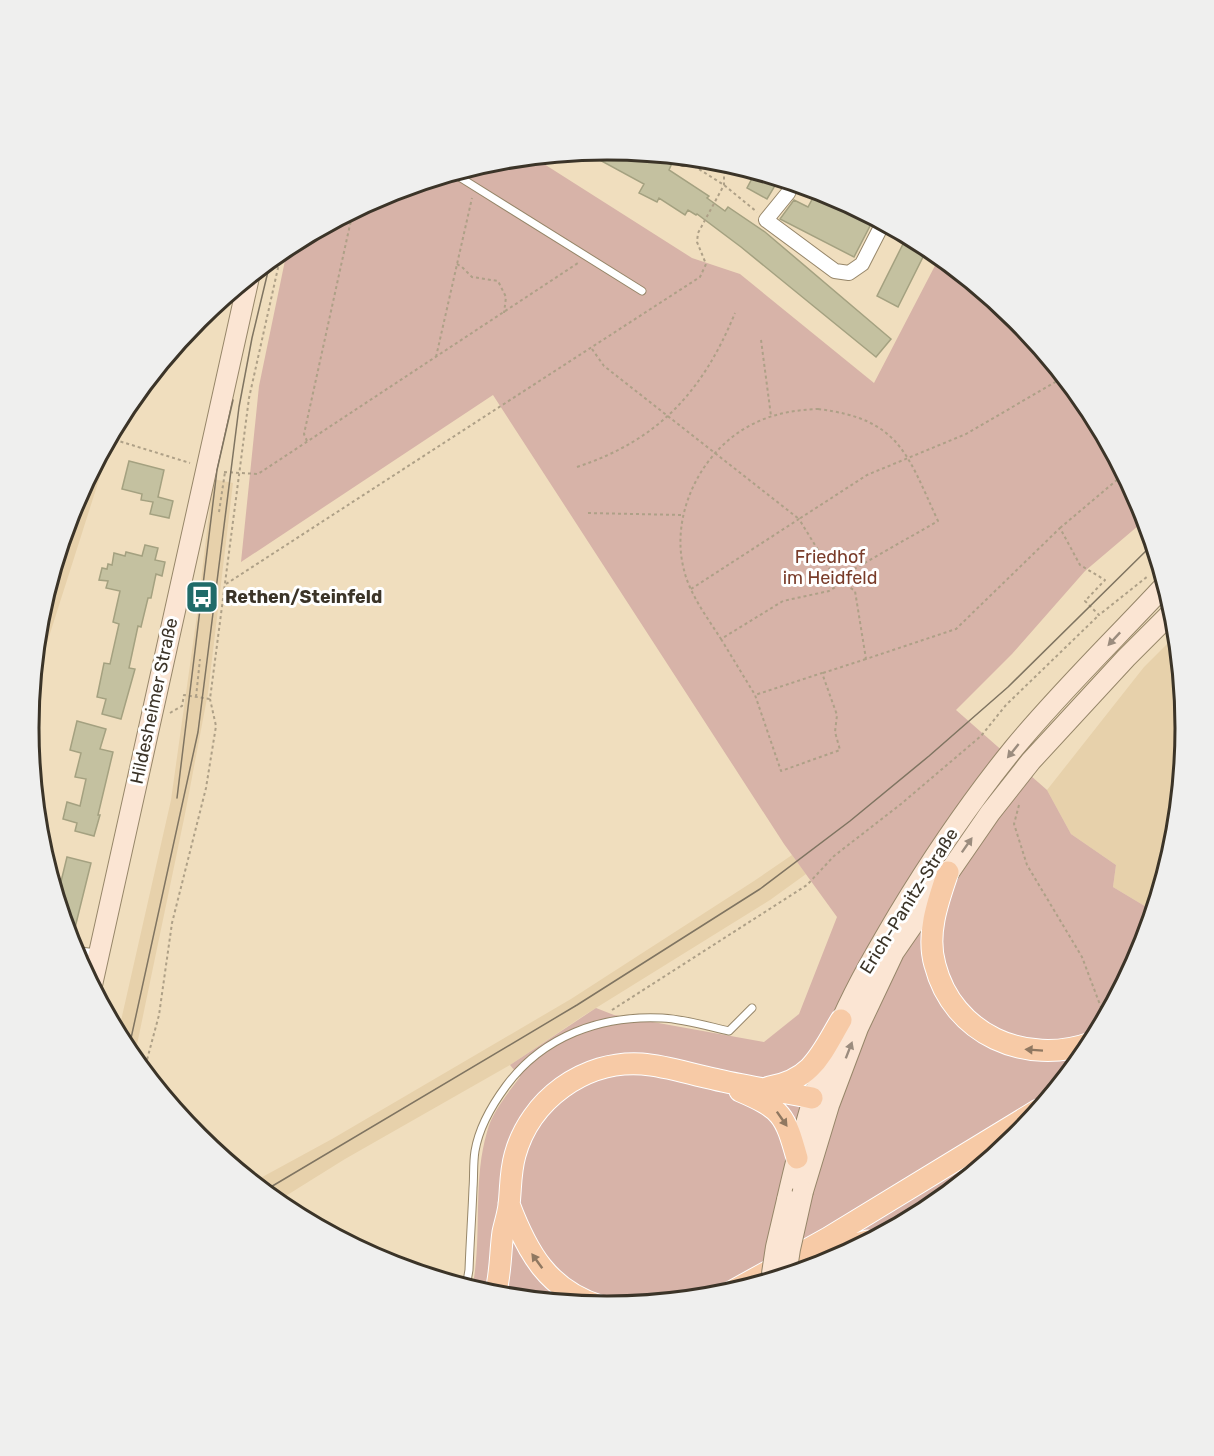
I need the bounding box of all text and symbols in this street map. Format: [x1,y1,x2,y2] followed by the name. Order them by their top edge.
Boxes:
[783,546,877,589] park label: Friedhof im Heidfeld
[184,579,220,615] bus stop icon: Rethen/Steinfeld
[225,586,382,608] place label: Rethen/Steinfeld
[126,616,182,786] street label: Hildesheimer Straße
[1108,632,1122,646] one-way arrow
[1006,743,1019,759] one-way arrow
[855,824,963,978] street label: Erich-Panitz-Straße
[961,838,973,854] one-way arrow
[845,1041,855,1059] one-way arrow
[1024,1045,1043,1054] one-way arrow
[776,1111,788,1127] one-way arrow
[530,1253,543,1269] one-way arrow

